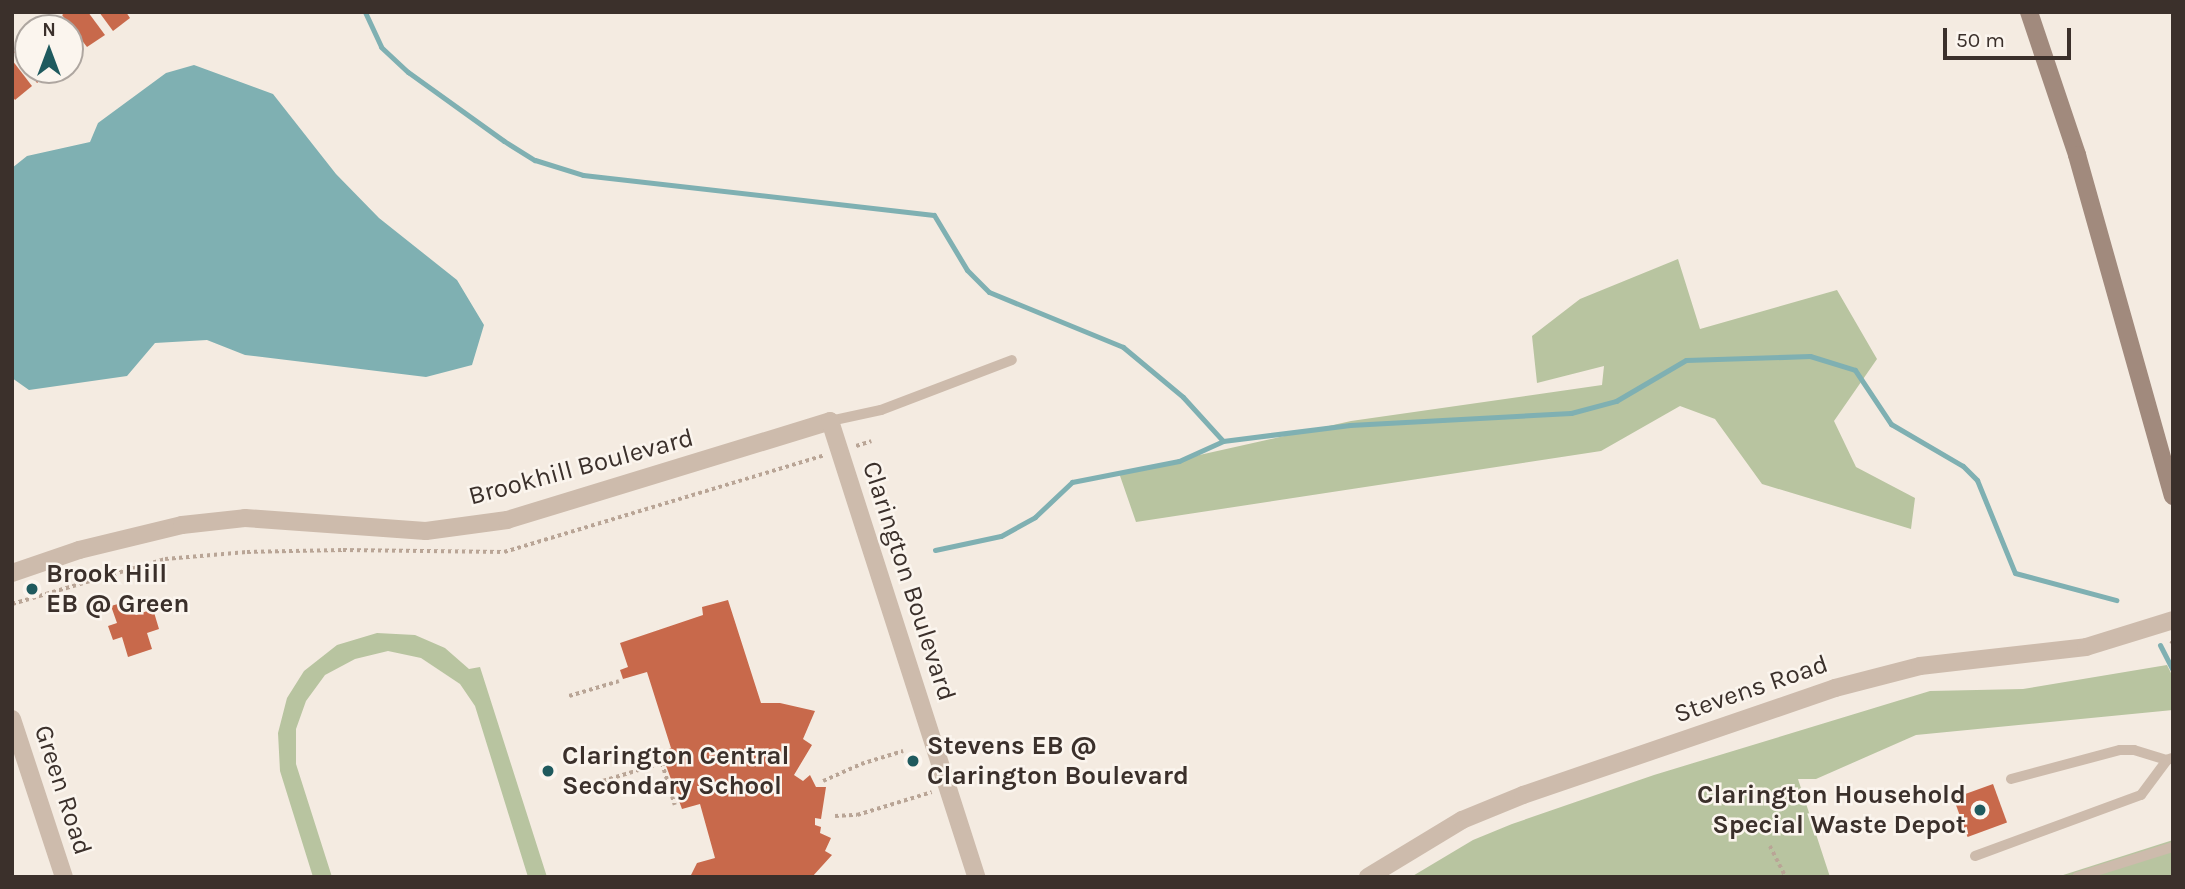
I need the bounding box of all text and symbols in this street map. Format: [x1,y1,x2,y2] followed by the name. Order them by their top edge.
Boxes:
[14,14,84,84] north arrow
[1947,14,2075,58] scale bar
[42,19,56,41] text: N
[1956,28,2005,52] text: 50 m
[465,422,697,512] street label: Brookhill Boulevard
[856,457,962,705] street label: Clarington Boulevard
[46,558,190,620] place label: Brook Hill EB @ Green
[24,581,40,597] marker: Brook Hill EB @ Green
[1670,648,1832,730] street label: Stevens Road
[27,721,99,859] street label: Green Road
[927,730,1189,792] place label: Stevens EB @ Clarington Boulevard
[562,740,789,802] place label: Clarington Central Secondary School
[905,753,921,769] marker: Stevens EB @ Clarington Boulevard
[540,763,556,779] marker: Clarington Central Secondary School
[1697,779,1966,840] place label: Clarington Household Special Waste Depot
[1972,802,1988,818] marker: Clarington Household Special Waste Depot

